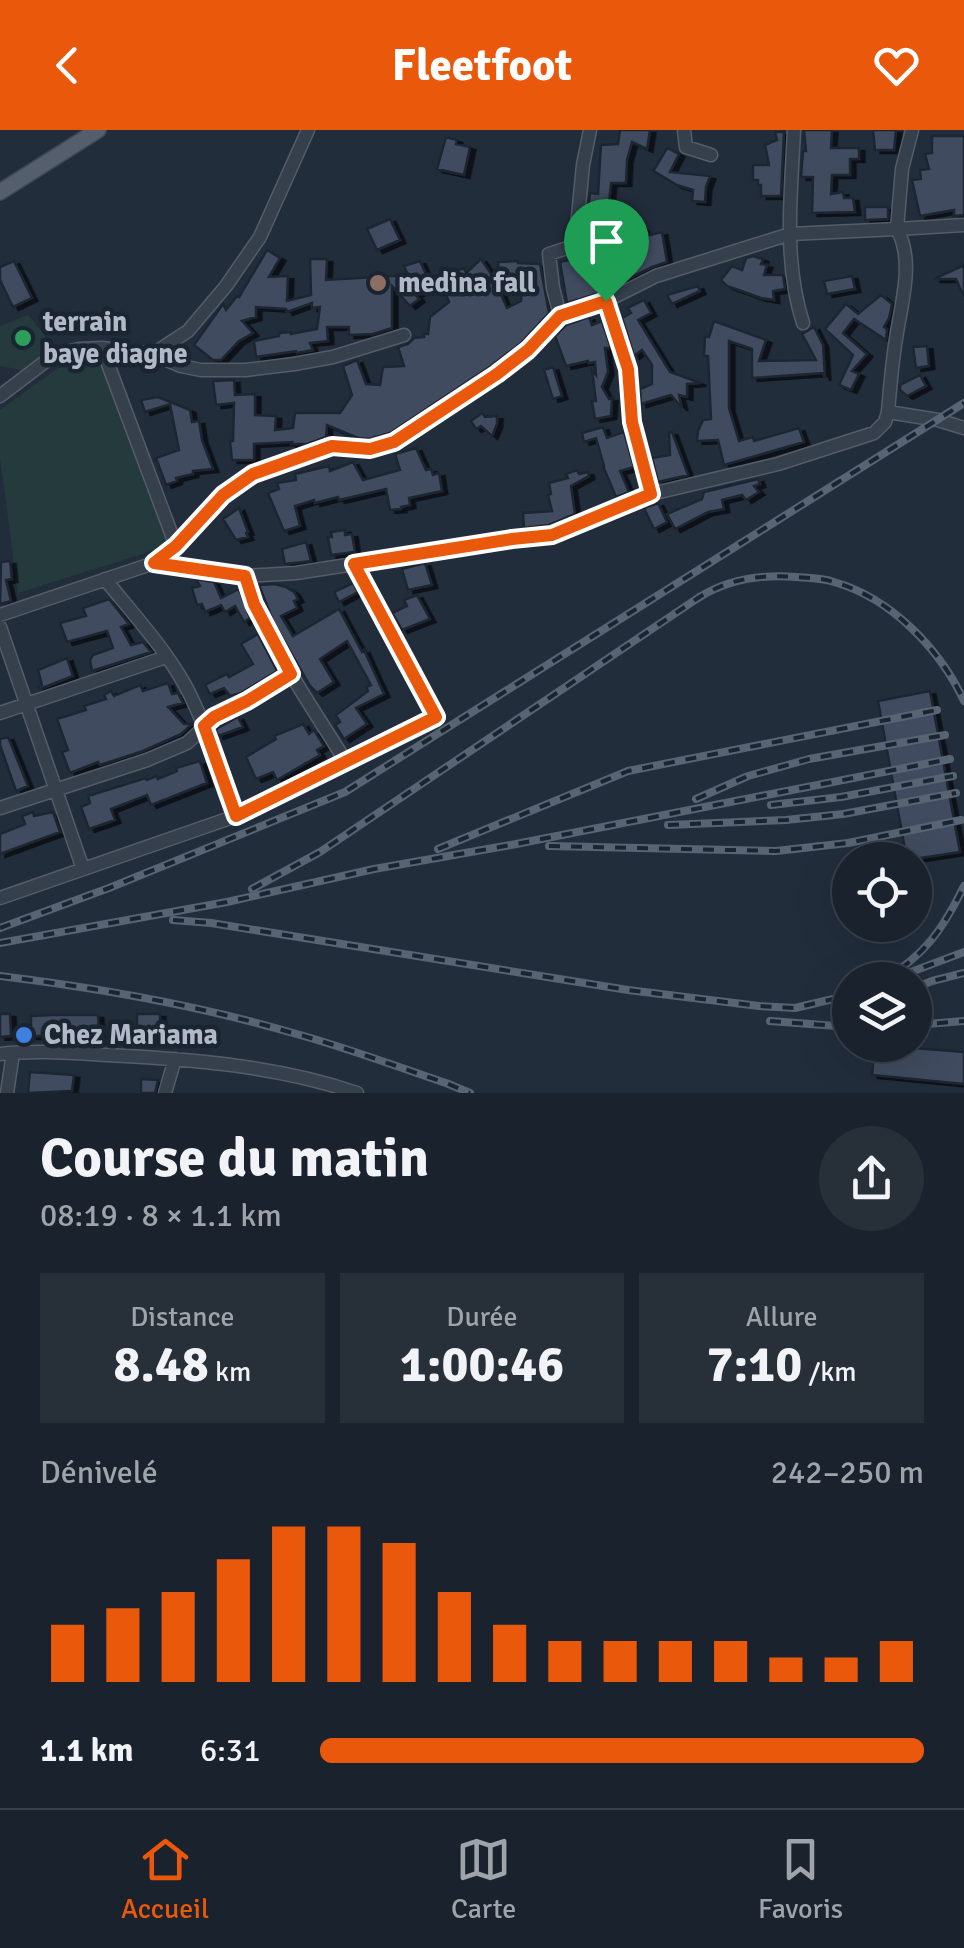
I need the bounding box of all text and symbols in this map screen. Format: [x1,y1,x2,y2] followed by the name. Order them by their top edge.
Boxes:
[40,38,95,93] icon: back
[392,38,572,93] text: Fleetfoot
[869,38,924,93] icon: heart
[564,199,649,302] pin
[579,214,634,269] icon: arrive
[398,266,536,300] place label: medina fall
[367,272,389,294] marker: medina fall
[42,305,188,371] place label: terrain baye diagne
[12,327,34,349] marker: terrain baye diagne
[832,842,932,1062] map controls
[832,842,932,942] button: locate
[832,962,932,1062] button: layers
[44,1018,218,1052] place label: Chez Mariama
[13,1024,35,1046] marker: Chez Mariama
[40,1124,429,1192] text: Course du matin
[819,1126,924,1231] button: share
[40,1196,282,1235] text: 08:19 · 8 × 1.1 km
[130,1300,234,1334] text: Distance
[446,1300,518,1334] text: Durée
[746,1300,818,1334] text: Allure
[113,1334,209,1396] text: 8.48
[400,1334,564,1396] text: 1:00:46
[707,1334,802,1396] text: 7:10
[209,1355,251,1389] text: km
[802,1355,857,1389] text: /km
[40,1453,158,1492] text: Dénivelé
[771,1453,924,1492] text: 242–250 m
[40,1731,133,1770] text: 1.1 km
[200,1731,260,1770] text: 6:31
[121,1832,209,1926] tab: Accueil
[451,1832,516,1926] tab: Carte
[758,1832,843,1926] tab: Favoris

